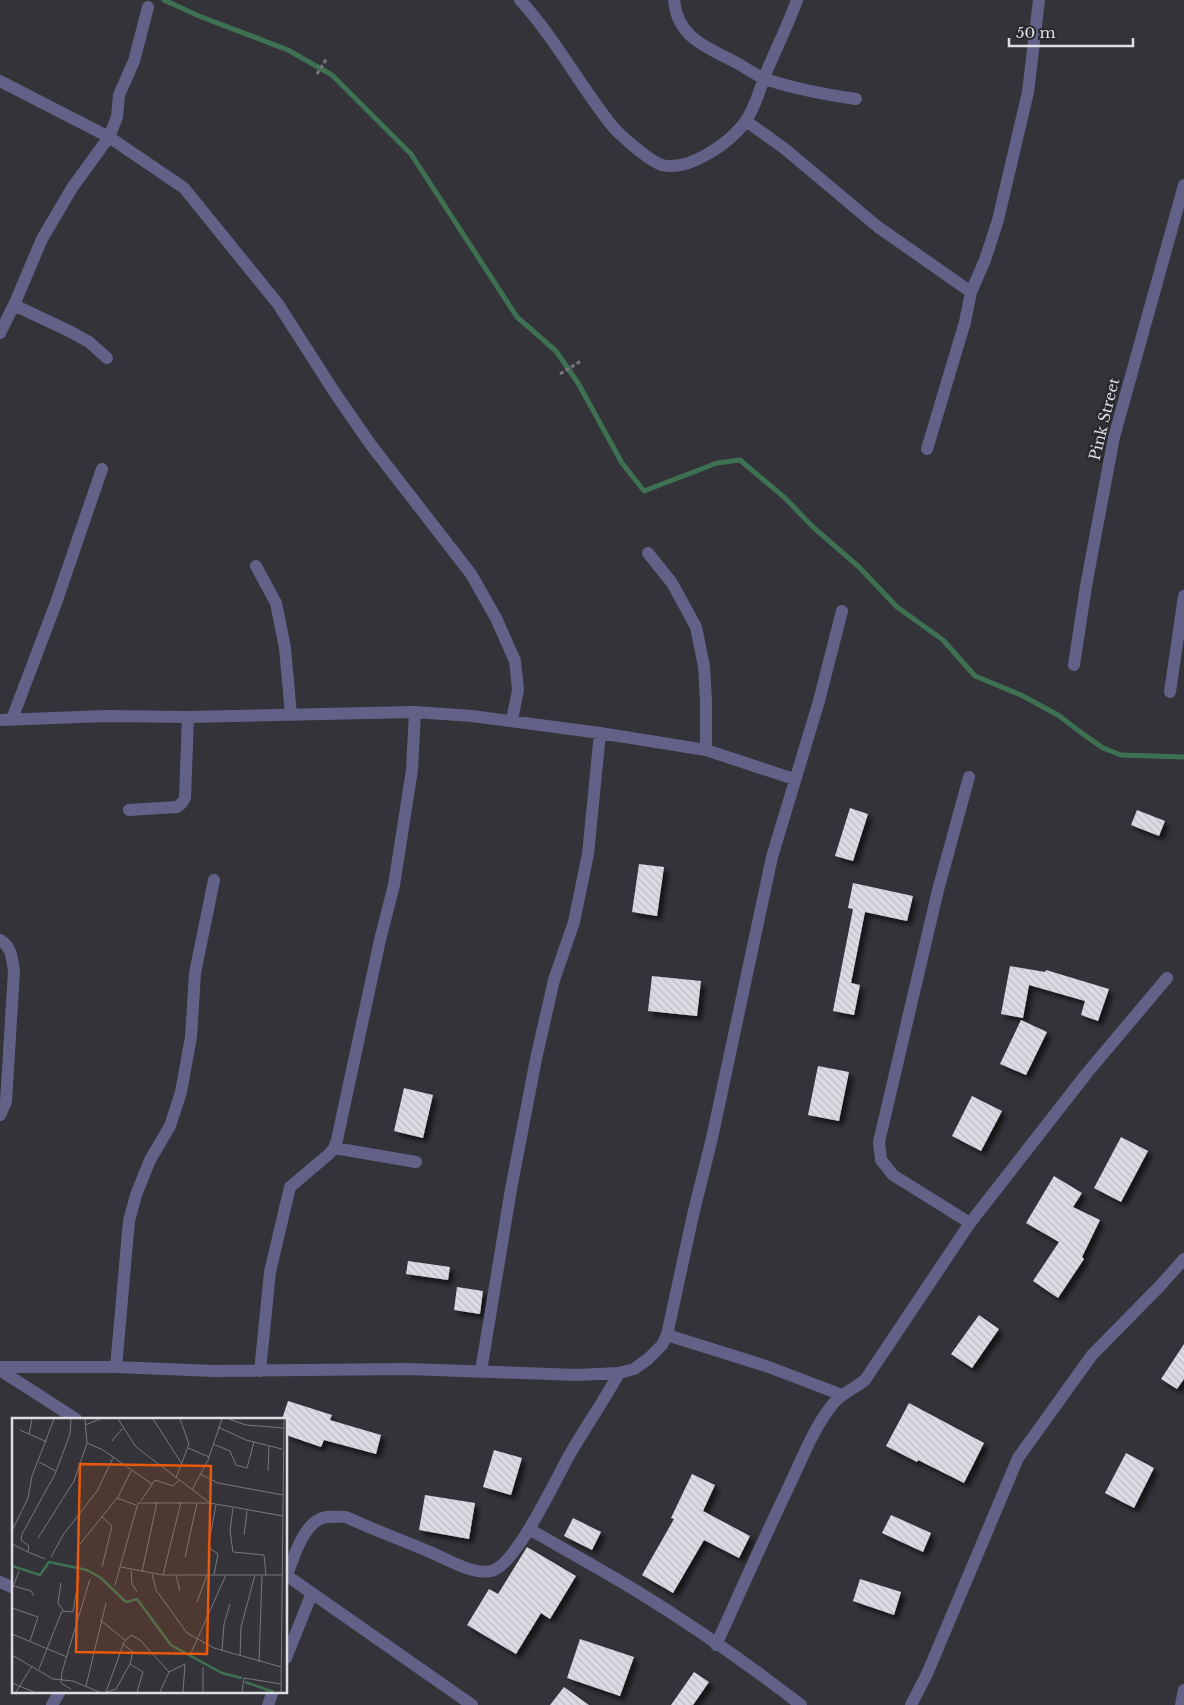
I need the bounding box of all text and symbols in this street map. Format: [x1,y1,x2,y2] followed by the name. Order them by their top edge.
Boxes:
[1009,15,1133,47] scale bar
[1016,23,1056,42] text: 50 m
[1085,376,1123,462] street label: Pink Street
[12,1418,288,1692] inset map

